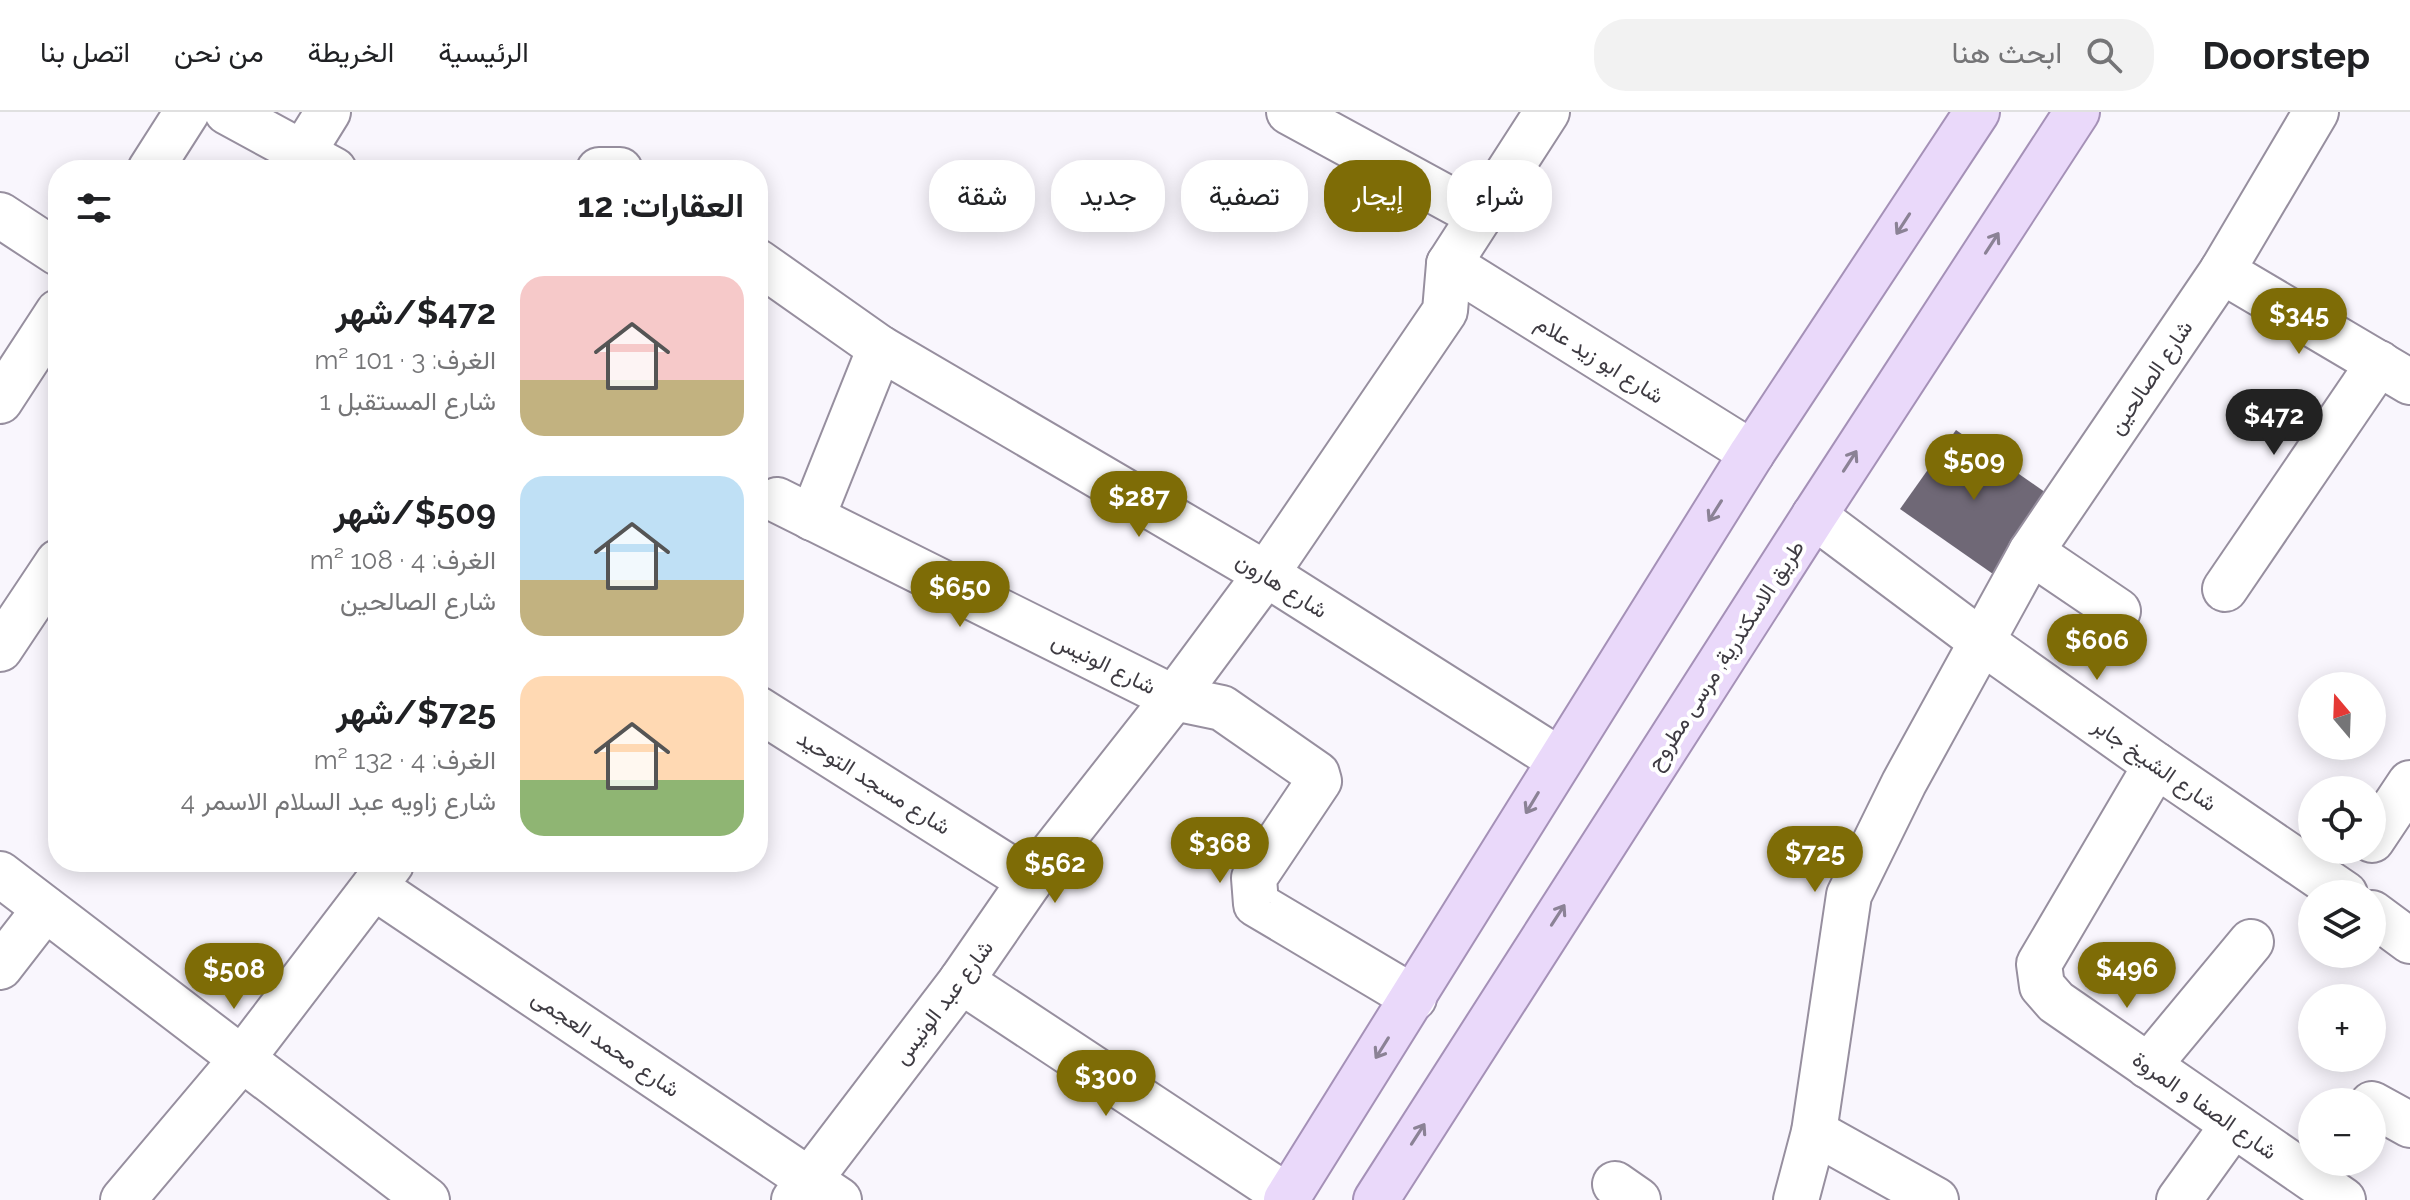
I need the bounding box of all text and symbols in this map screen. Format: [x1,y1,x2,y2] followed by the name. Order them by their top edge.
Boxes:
[1594,19,2154,91] search box
[2082,33,2126,77] icon: search
[2202,33,2370,78] text: Doorstep
[1952,35,2062,70] text: ابحث هنا
[40,36,130,69] text: اتصل بنا
[174,36,264,69] text: من نحن
[308,36,394,69] text: الخريطة
[438,36,529,69] text: الرئيسية
[929,160,1035,232] chip: شقة
[1051,160,1165,232] chip: جديد
[1181,160,1308,232] chip: تصفية
[1324,160,1431,232] chip: إيجار
[1447,160,1552,232] chip: شراء
[577,185,744,225] text: العقارات: 12
[72,186,116,230] icon: filters
[1895,212,1912,234] one-way arrow
[1983,233,2000,255] one-way arrow
[2252,288,2346,356] pin: $345
[335,292,496,332] text: $472/شهر
[2269,299,2329,329] text: $345
[584,308,680,404] icon: home
[1530,309,1669,411] street label: شارع ابو زيد علام
[2102,315,2199,440] street label: شارع الصالحين
[314,345,496,375] text: الغرف: 3 · 101 m²
[320,386,496,416] text: شارع المستقبل 1
[2227,389,2321,457] pin: $472
[2244,400,2304,430] text: $472
[1927,434,2021,502] pin: $509
[1943,445,2005,475] text: $509
[1842,450,1858,473] one-way arrow
[1092,471,1186,539] pin: $287
[1108,482,1170,512] text: $287
[333,492,496,532] text: $509/شهر
[1706,500,1723,522] one-way arrow
[584,508,680,604] icon: home
[1641,535,1811,776] street label: طريق الاسكندرية, مرسى مطروح
[310,545,496,575] text: الغرف: 4 · 108 m²
[1230,547,1332,625] street label: شارع هارون
[913,561,1007,629] pin: $650
[929,572,991,602] text: $650
[340,586,496,616] text: شارع الصالحين
[2050,614,2144,682] pin: $606
[2065,625,2129,655] text: $606
[1047,627,1160,701] street label: شارع الونيس
[2298,672,2386,760] north arrow
[2298,672,2386,1176] map controls
[336,692,496,732] text: $725/شهر
[584,708,680,804] icon: home
[2086,711,2222,818] street label: شارع الشيخ جابر
[791,724,956,841] street label: شارع مسجد التوحيد
[314,745,496,775] text: الغرف: 4 · 132 m²
[2298,776,2386,864] button: locate
[181,786,496,816] text: شارع زاويه عبد السلام الاسمر 4
[1524,791,1540,814] one-way arrow
[1173,817,1267,885] pin: $368
[1768,826,1862,894] pin: $725
[1189,828,1251,858] text: $368
[1008,837,1102,905] pin: $562
[1785,837,1845,867] text: $725
[1024,848,1086,878] text: $562
[2298,880,2386,968] button: layers
[1549,905,1566,927] one-way arrow
[888,935,1000,1071] street label: شارع عبد الونيس
[2080,942,2174,1010] pin: $496
[187,943,281,1011] pin: $508
[2096,953,2158,983] text: $496
[203,954,265,984] text: $508
[526,984,685,1104] street label: شارع محمد العجمى
[2298,984,2386,1072] button: +
[1373,1037,1390,1059] one-way arrow
[2127,1046,2282,1166] street label: شارع الصفا و المروة
[1059,1050,1153,1118] pin: $300
[1075,1061,1137,1091] text: $300
[2298,1088,2386,1176] button: −
[1409,1124,1426,1146] one-way arrow

